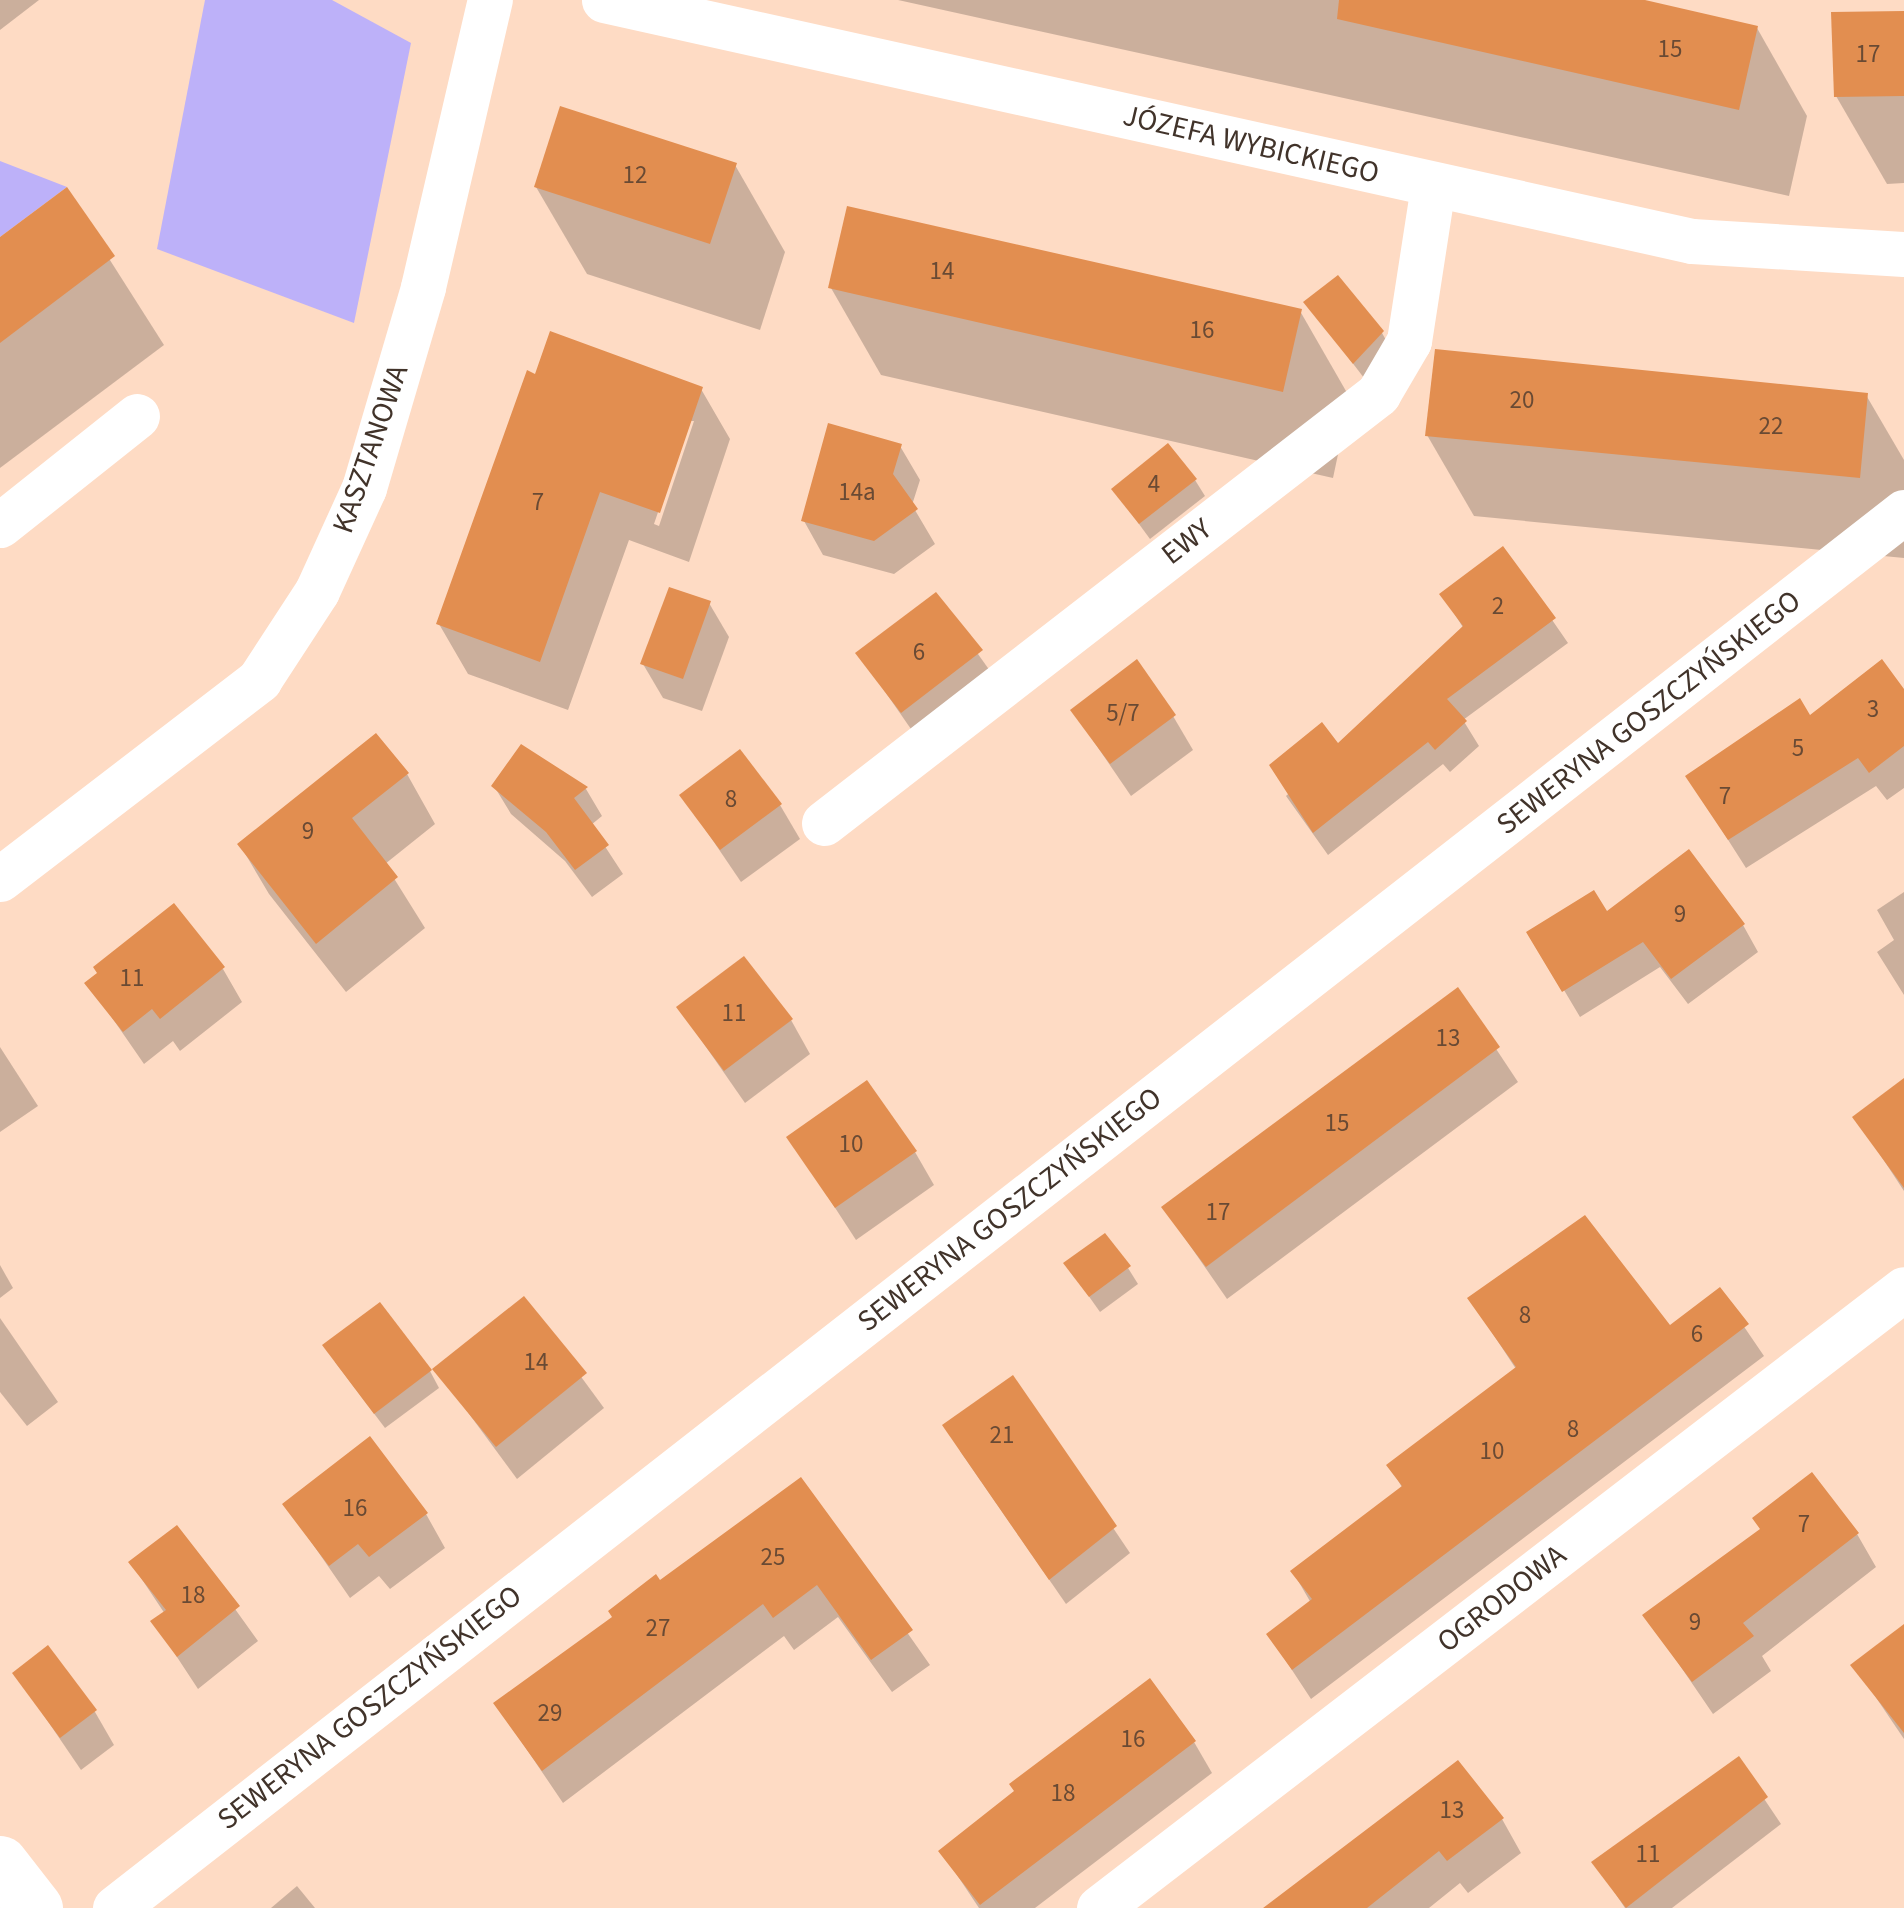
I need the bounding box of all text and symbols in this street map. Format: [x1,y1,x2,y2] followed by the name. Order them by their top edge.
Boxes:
[1658,34,1682,64] house number: 15
[1856,39,1880,69] house number: 17
[1119,98,1383,192] street label: JÓZEFA WYBICKIEGO
[623,160,647,190] house number: 12
[930,256,954,286] house number: 14
[1190,315,1214,345] house number: 16
[325,360,417,538] street label: KASZTANOWA
[1510,385,1534,415] house number: 20
[1759,411,1783,441] house number: 22
[1148,469,1160,499] house number: 4
[838,477,876,507] house number: 14a
[532,487,544,517] house number: 7
[1155,511,1219,573] street label: EWY
[1490,583,1808,843] street label: SEWERYNA GOSZCZYŃSKIEGO
[1492,591,1504,621] house number: 2
[913,637,925,667] house number: 6
[1867,694,1879,724] house number: 3
[1106,698,1140,728] house number: 5/7
[1792,733,1804,763] house number: 5
[1719,781,1731,811] house number: 7
[725,784,737,814] house number: 8
[302,816,314,846] house number: 9
[1674,899,1686,929] house number: 9
[120,963,144,993] house number: 11
[722,998,746,1028] house number: 11
[1436,1023,1460,1053] house number: 13
[851,1080,1169,1340] street label: SEWERYNA GOSZCZYŃSKIEGO
[1325,1108,1349,1138] house number: 15
[839,1129,863,1159] house number: 10
[1206,1197,1230,1227] house number: 17
[1519,1300,1531,1330] house number: 8
[1691,1319,1703,1349] house number: 6
[524,1347,548,1377] house number: 14
[1567,1414,1579,1444] house number: 8
[990,1420,1014,1450] house number: 21
[1480,1436,1504,1466] house number: 10
[343,1493,367,1523] house number: 16
[1798,1509,1810,1539] house number: 7
[1430,1538,1574,1660] street label: OGRODOWA
[761,1542,785,1572] house number: 25
[211,1578,529,1838] street label: SEWERYNA GOSZCZYŃSKIEGO
[181,1580,205,1610] house number: 18
[1689,1607,1701,1637] house number: 9
[646,1613,670,1643] house number: 27
[538,1698,562,1728] house number: 29
[1121,1724,1145,1754] house number: 16
[1051,1778,1075,1808] house number: 18
[1440,1795,1464,1825] house number: 13
[1636,1839,1660,1869] house number: 11

